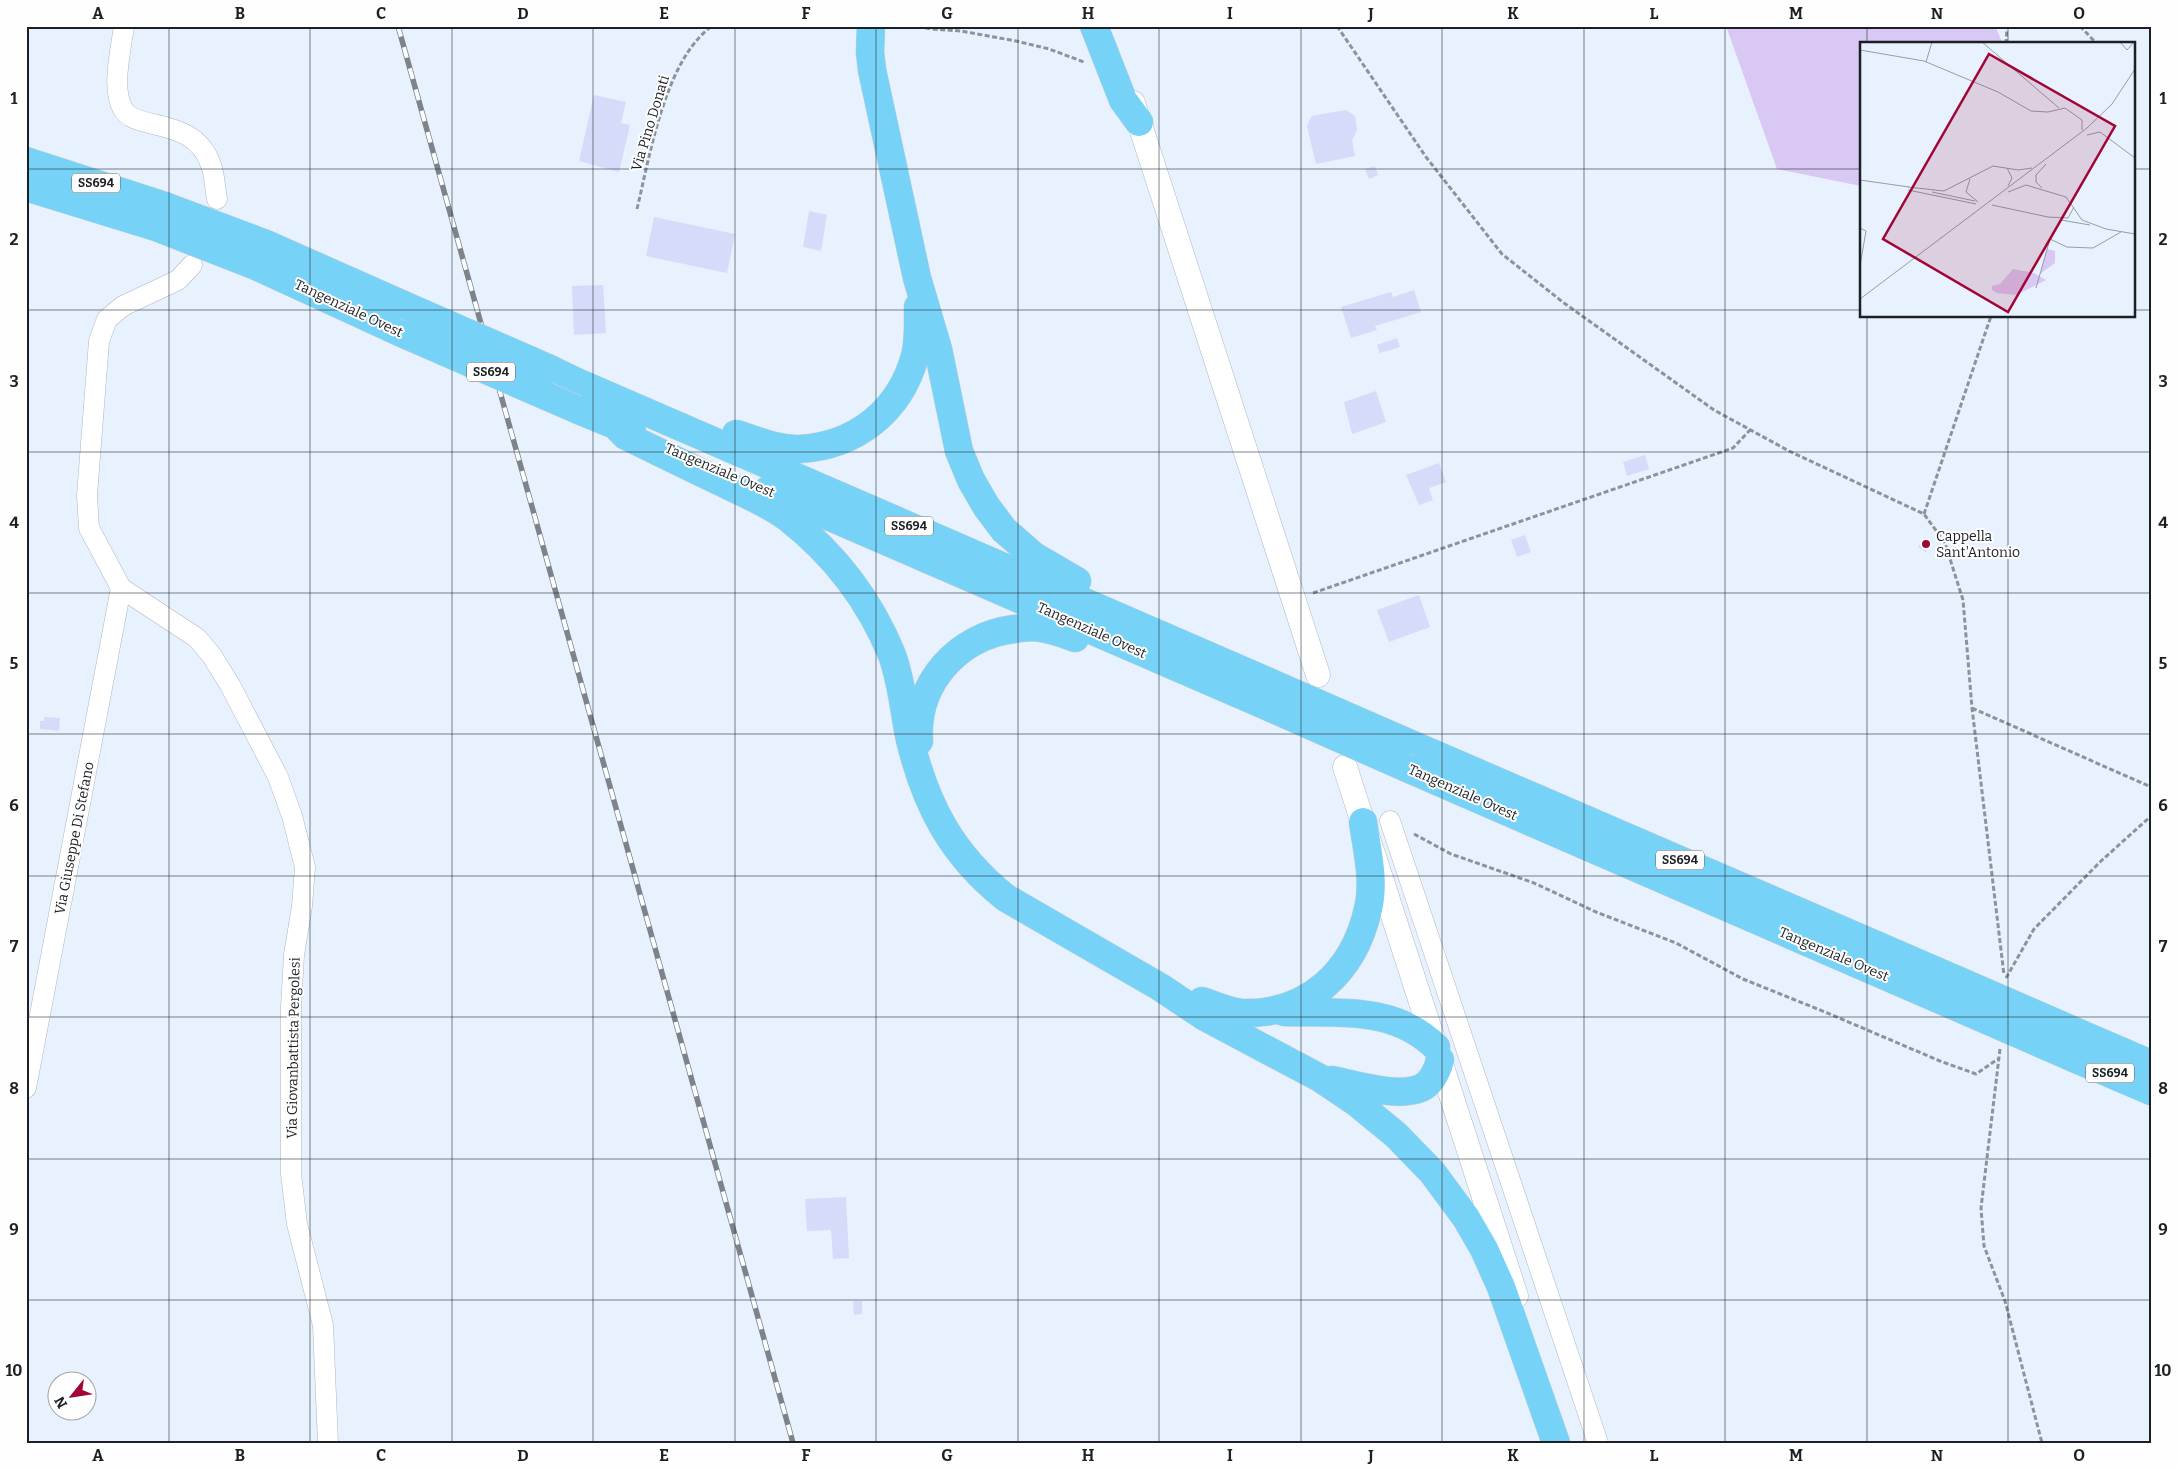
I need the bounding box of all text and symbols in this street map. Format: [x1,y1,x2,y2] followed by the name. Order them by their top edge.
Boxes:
[92,4,104,23] text: A
[235,4,245,23] text: B
[376,4,386,23] text: C
[517,4,529,23] text: D
[659,4,669,23] text: E
[802,4,811,23] text: F
[941,4,953,23] text: G
[1082,4,1095,23] text: H
[1227,4,1233,23] text: I
[1367,4,1374,23] text: J
[1507,4,1519,23] text: K
[1650,4,1659,23] text: L
[1789,4,1803,23] text: M
[1931,4,1943,23] text: N
[2073,4,2085,23] text: O
[1860,42,2134,318] inset map
[628,73,673,173] street label: Via Pino Donati
[11,89,18,108] text: 1
[2160,89,2167,108] text: 1
[72,174,120,192] road number: SS694
[9,230,19,249] text: 2
[2158,230,2168,249] text: 2
[292,276,406,341] street label: Tangenziale Ovest
[467,362,515,382] road number: SS694
[9,372,19,391] text: 3
[2158,372,2168,391] text: 3
[662,440,777,501] street label: Tangenziale Ovest
[9,513,19,532] text: 4
[2158,513,2168,532] text: 4
[885,516,933,536] road number: SS694
[1936,528,2020,561] place label: Cappella Sant'Antonio
[1920,538,1932,550] marker: Cappella Sant'Antonio
[1035,599,1149,662] street label: Tangenziale Ovest
[10,654,19,673] text: 5
[2159,654,2168,673] text: 5
[51,760,98,916] street label: Via Giuseppe Di Stefano
[1406,761,1520,824] street label: Tangenziale Ovest
[9,796,19,815] text: 6
[2158,796,2168,815] text: 6
[1656,850,1704,870] road number: SS694
[1776,924,1891,985] street label: Tangenziale Ovest
[10,937,19,956] text: 7
[2159,937,2168,956] text: 7
[283,957,304,1139] street label: Via Giovanbattista Pergolesi
[2086,1064,2134,1082] road number: SS694
[9,1079,19,1098] text: 8
[2158,1079,2168,1098] text: 8
[9,1220,19,1239] text: 9
[2158,1220,2168,1239] text: 9
[5,1361,23,1380] text: 10
[2154,1361,2172,1380] text: 10
[48,1372,98,1422] north arrow
[51,1393,71,1411] text: N
[92,1446,104,1465] text: A
[235,1446,245,1465] text: B
[376,1446,386,1465] text: C
[517,1446,529,1465] text: D
[659,1446,669,1465] text: E
[802,1446,811,1465] text: F
[941,1446,953,1465] text: G
[1082,1446,1095,1465] text: H
[1227,1446,1233,1465] text: I
[1367,1446,1374,1465] text: J
[1507,1446,1519,1465] text: K
[1650,1446,1659,1465] text: L
[1789,1446,1803,1465] text: M
[1931,1446,1943,1465] text: N
[2073,1446,2085,1465] text: O

